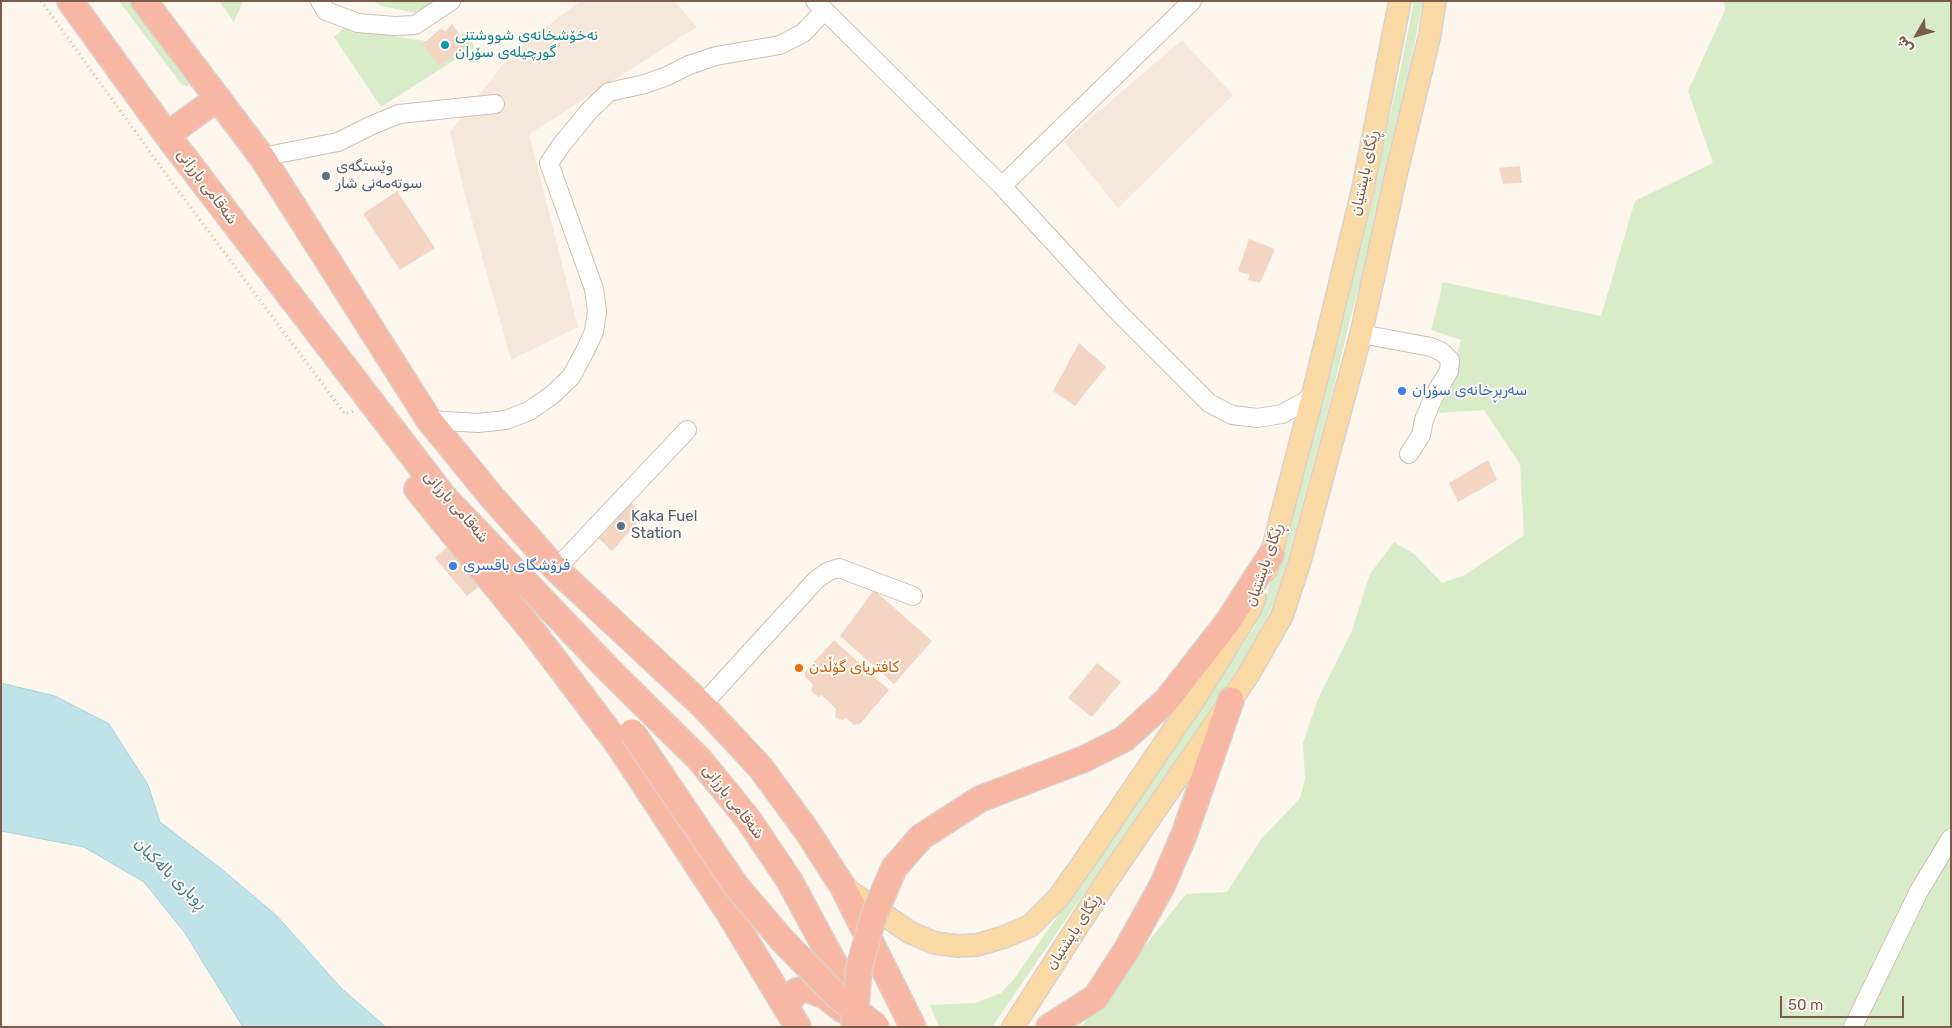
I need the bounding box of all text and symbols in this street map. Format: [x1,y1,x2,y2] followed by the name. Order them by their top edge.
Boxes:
[1892,10,1942,60] north arrow
[455,27,598,62] place label: نەخۆشخانەی شووشتنی گورچیلەی سۆران
[1893,32,1917,57] text: ش
[439,39,451,51] marker: نەخۆشخانەی شووشتنی گورچیلەی سۆران
[1347,128,1383,218] street label: ڕێگای باپشتیان
[173,146,241,228] street label: شەقامی بارزانی
[336,158,422,193] place label: وێستگەی سوتەمەنی شار
[320,170,332,182] marker: وێستگەی سوتەمەنی شار
[1412,382,1527,400] place label: سەربڕخانەی سۆران
[1396,385,1408,397] marker: سەربڕخانەی سۆران
[420,467,492,547] street label: شەقامی بارزانی
[631,508,697,543] place label: Kaka Fuel Station
[615,520,627,532] marker: Kaka Fuel Station
[1242,521,1288,609] street label: ڕێگای باپشتیان
[463,557,570,575] place label: فرۆشگای باقسری
[447,560,459,572] marker: فرۆشگای باقسری
[809,659,899,677] place label: کافتریای گۆڵدن
[793,662,805,674] marker: کافتریای گۆڵدن
[698,761,768,843] street label: شەقامی بارزانی
[129,834,211,914] water label: ڕوباری بالەکیان
[1043,890,1105,974] street label: ڕێگای باپشتیان
[1782,986,1906,1018] scale bar
[1788,996,1823,1014] text: 50 m

